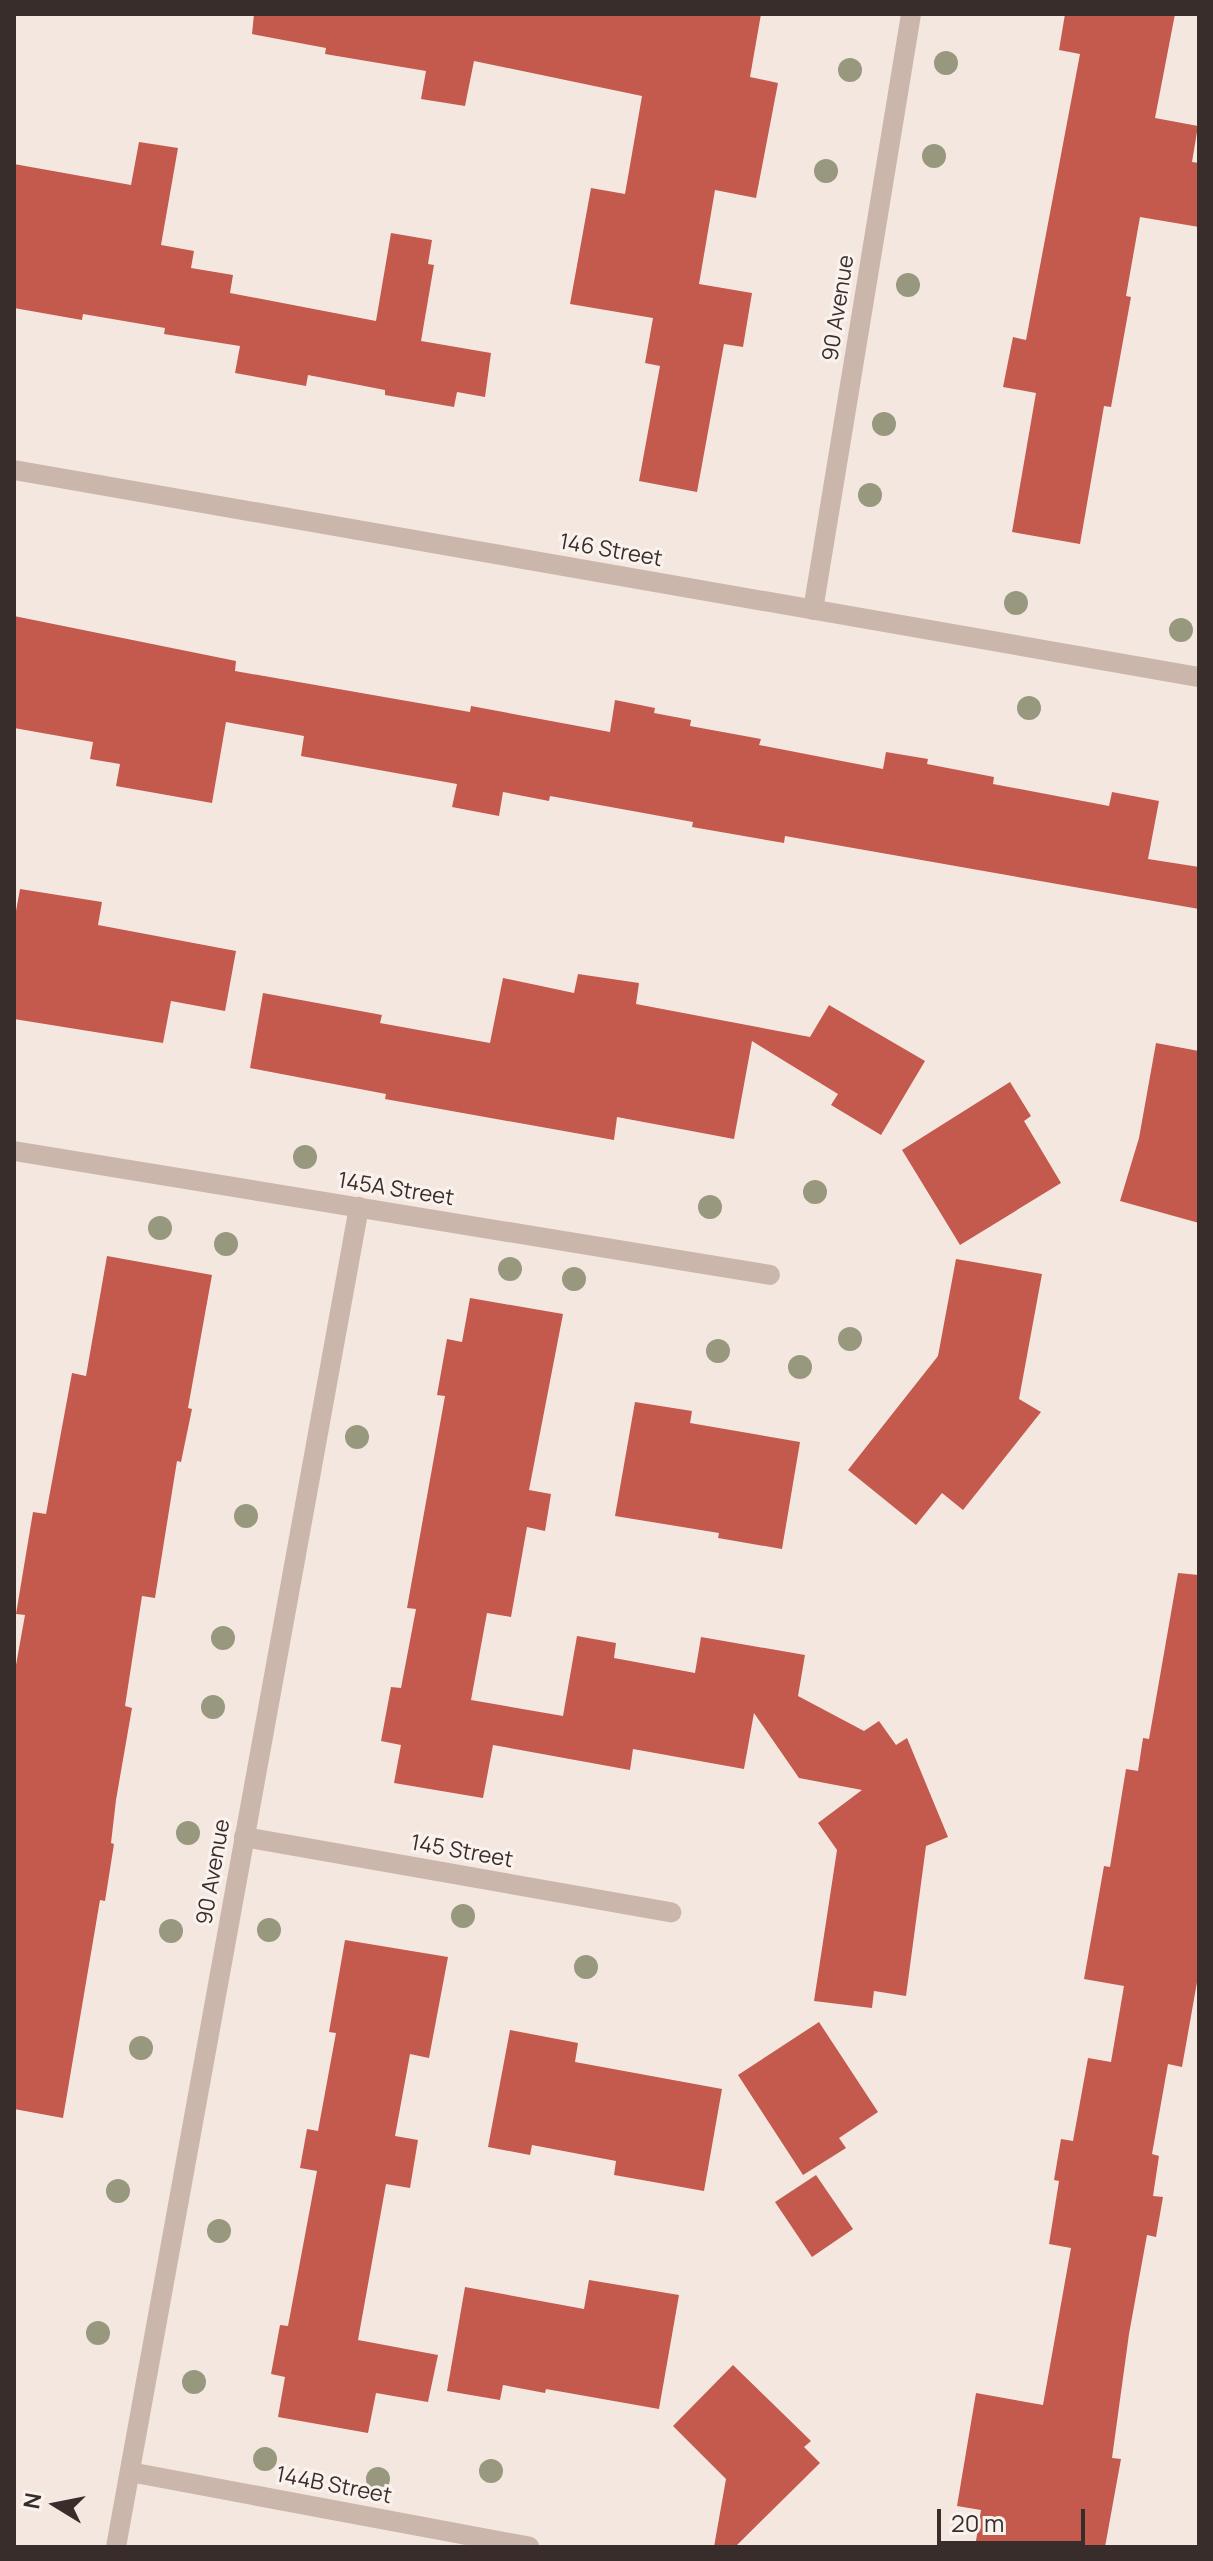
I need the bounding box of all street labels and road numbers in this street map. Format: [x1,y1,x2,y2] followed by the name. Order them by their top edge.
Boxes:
[817,253,859,363] street label: 90 Avenue
[557,528,665,572] street label: 146 Street
[336,1167,456,1211] street label: 145A Street
[191,1817,235,1927] street label: 90 Avenue
[409,1829,515,1873] street label: 145 Street
[274,2461,394,2509] street label: 144B Street

